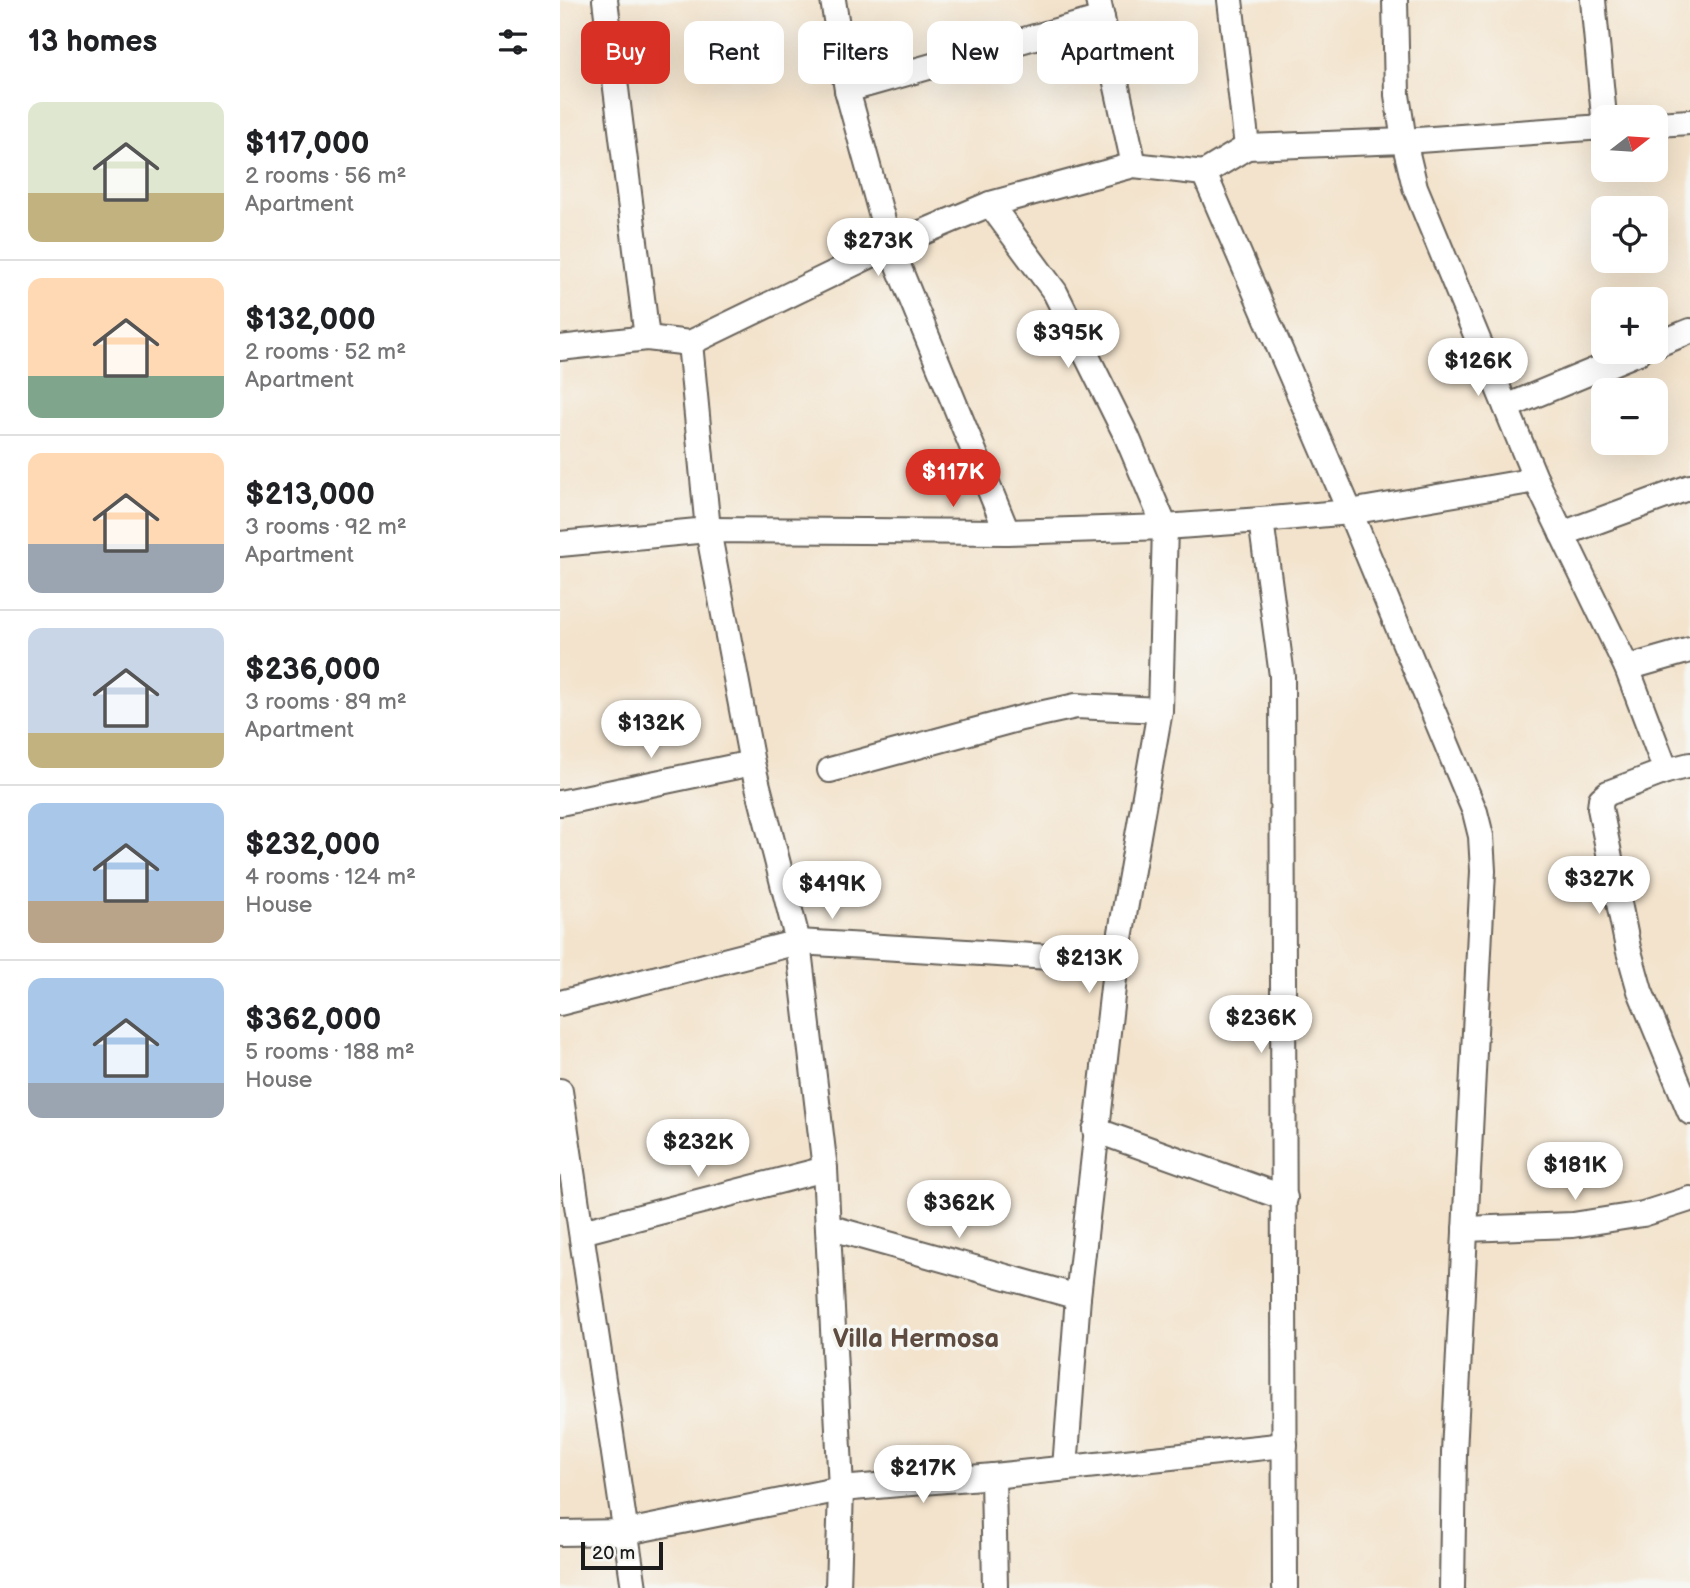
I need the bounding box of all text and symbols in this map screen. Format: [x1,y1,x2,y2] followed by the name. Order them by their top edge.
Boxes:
[581,21,670,84] chip: Buy
[684,21,784,84] chip: Rent
[798,21,913,84] chip: Filters
[927,21,1023,84] chip: New
[1037,21,1198,84] chip: Apartment
[494,23,532,61] icon: filters
[28,24,157,60] text: 13 homes
[1591,105,1668,182] north arrow
[1591,105,1668,455] map controls
[245,126,369,162] text: $117,000
[84,130,168,214] icon: home
[245,162,407,190] text: 2 rooms · 56 m²
[245,190,354,218] text: Apartment
[1591,196,1668,273] button: locate
[829,218,927,278] pin: $273K
[843,227,913,255] text: $273K
[1591,287,1668,364] button: +
[245,302,376,338] text: $132,000
[84,306,168,390] icon: home
[1019,310,1117,370] pin: $395K
[1033,319,1103,347] text: $395K
[245,338,406,366] text: 2 rooms · 52 m²
[1429,338,1527,398] pin: $126K
[1444,347,1512,375] text: $126K
[245,366,354,394] text: Apartment
[1591,378,1668,455] button: −
[904,449,1002,509] pin: $117K
[922,458,984,486] text: $117K
[245,477,375,513] text: $213,000
[84,481,168,565] icon: home
[245,513,407,541] text: 3 rooms · 92 m²
[245,541,354,569] text: Apartment
[245,652,380,688] text: $236,000
[84,656,168,740] icon: home
[245,688,407,716] text: 3 rooms · 89 m²
[602,700,700,760] pin: $132K
[617,709,685,737] text: $132K
[245,716,354,744] text: Apartment
[245,827,380,863] text: $232,000
[84,831,168,915] icon: home
[1550,856,1648,916] pin: $327K
[783,862,881,921] pin: $419K
[245,863,416,891] text: 4 rooms · 124 m²
[1564,865,1634,893] text: $327K
[798,870,866,898] text: $419K
[245,891,312,919] text: House
[1040,936,1138,995] pin: $213K
[1055,944,1123,972] text: $213K
[1212,996,1310,1055] pin: $236K
[245,1002,381,1038] text: $362,000
[1225,1004,1297,1032] text: $236K
[84,1006,168,1090] icon: home
[245,1038,415,1066] text: 5 rooms · 188 m²
[245,1066,312,1094] text: House
[649,1120,747,1179] pin: $232K
[662,1128,734,1156] text: $232K
[1526,1142,1624,1202] pin: $181K
[1543,1151,1607,1179] text: $181K
[910,1180,1008,1240] pin: $362K
[923,1189,995,1217] text: $362K
[833,1324,999,1355] district label: Villa Hermosa
[874,1446,972,1505] pin: $217K
[890,1454,956,1482] text: $217K
[581,1539,663,1571] scale bar
[592,1542,635,1565] text: 20 m

